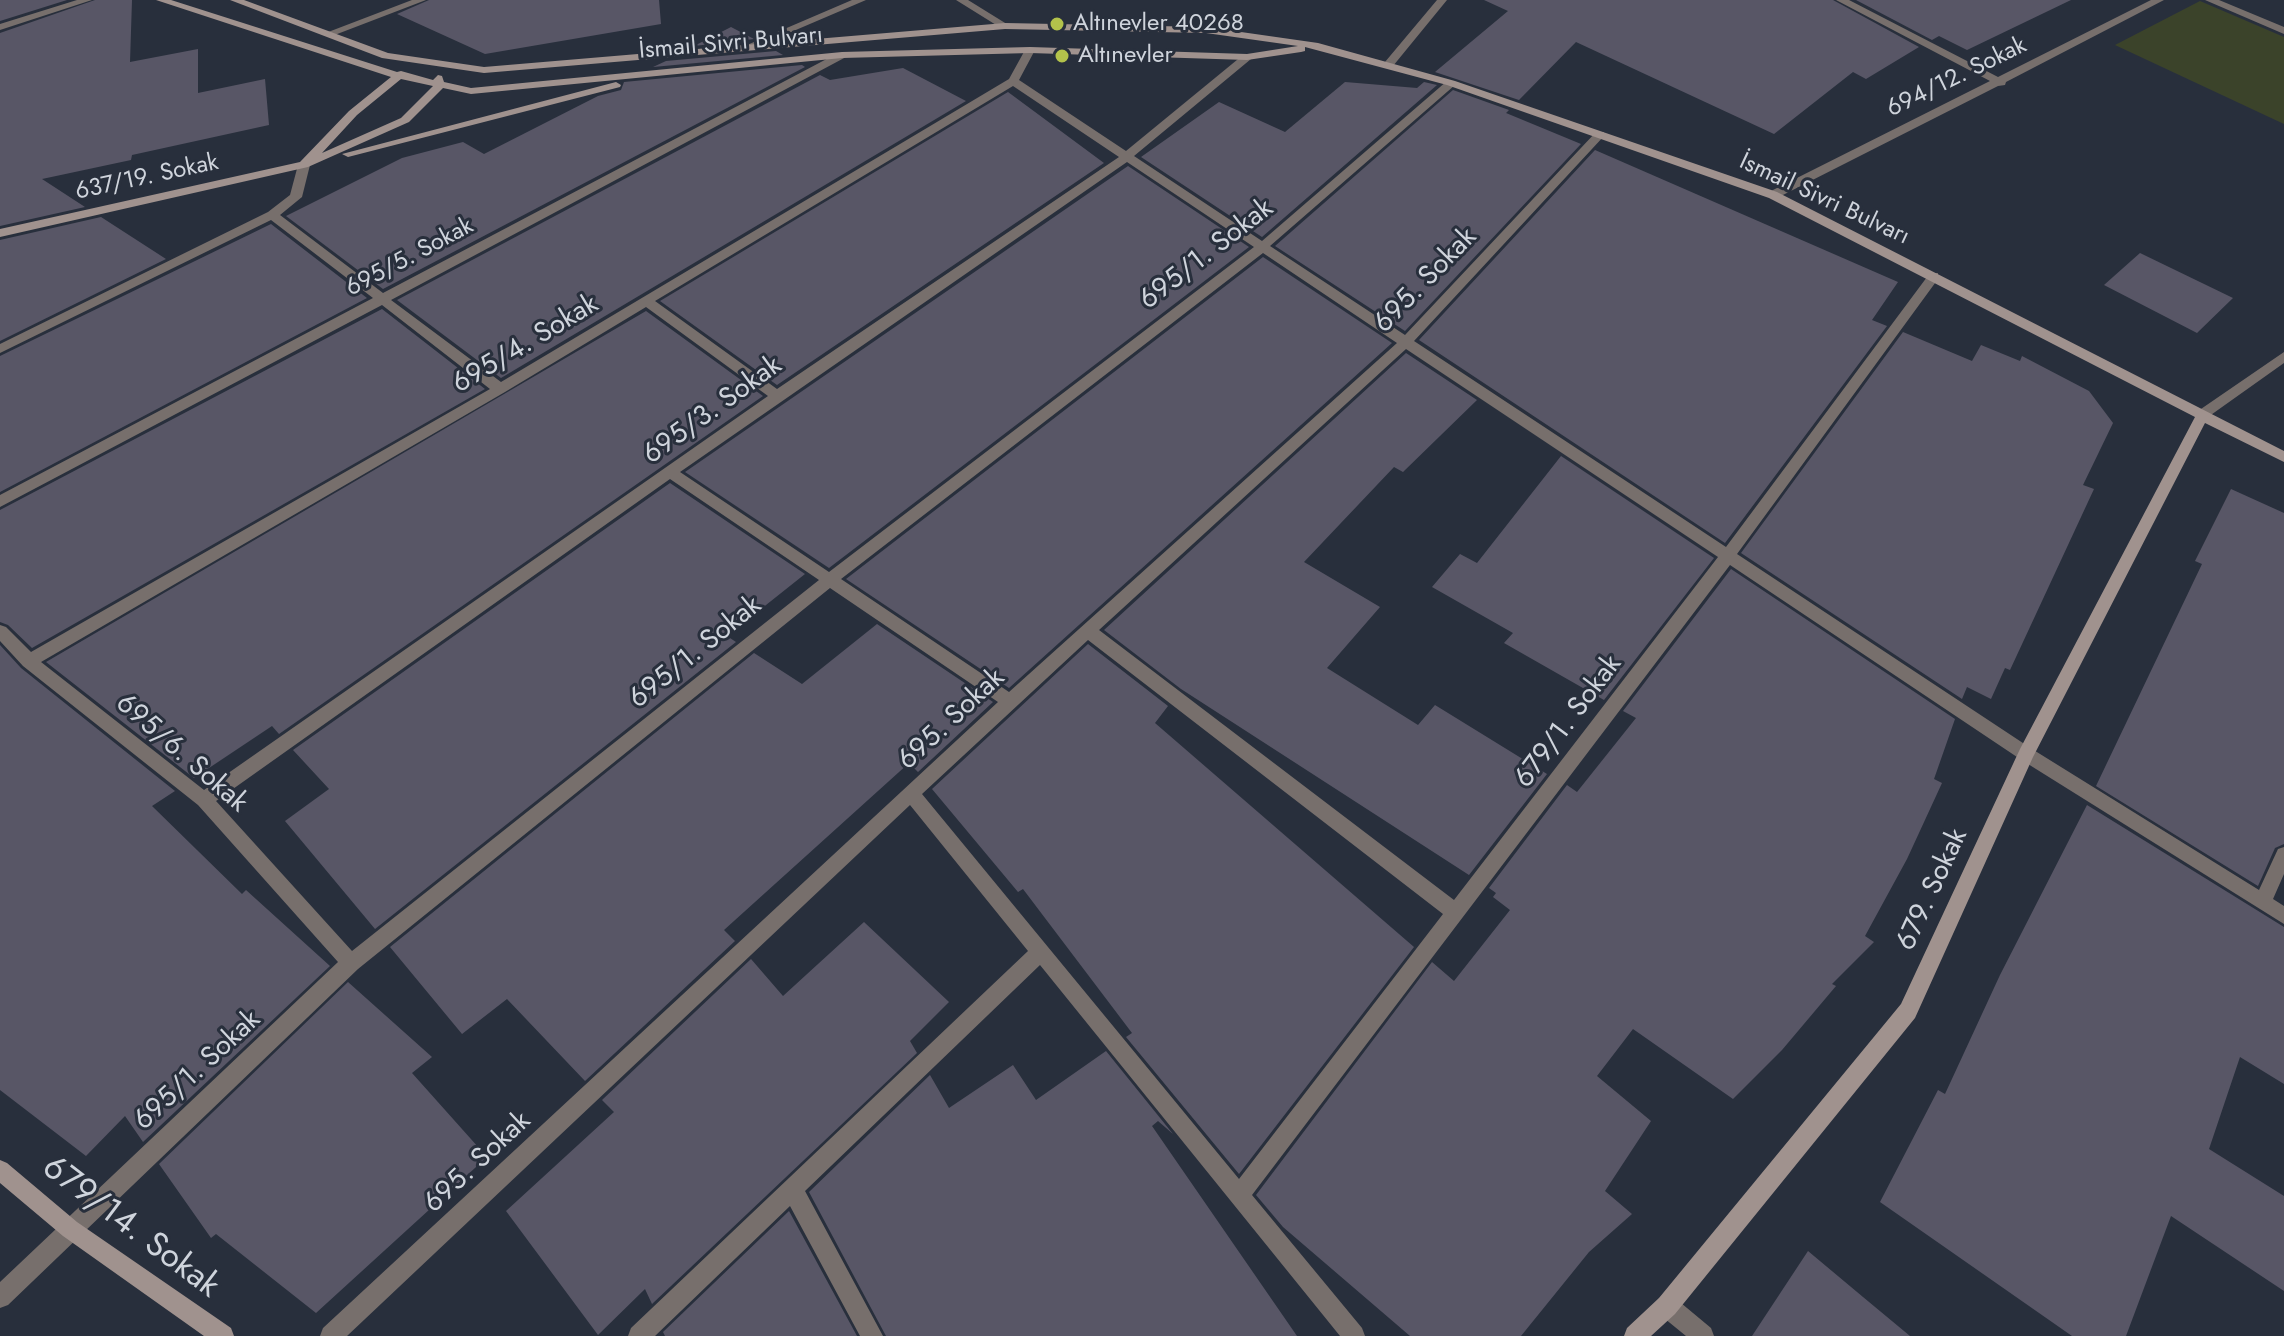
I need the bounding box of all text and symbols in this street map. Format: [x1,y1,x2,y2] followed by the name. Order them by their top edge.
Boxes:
[1073,10,1244,38] place label: Altınevler 40268
[1048,15,1066,33] marker: Altınevler 40268
[638,22,824,66] street label: İsmail Sivri Bulvarı
[1882,32,2032,124] street label: 694/12. Sokak
[1078,42,1173,70] place label: Altınevler
[1053,47,1071,65] marker: Altınevler
[1734,148,1914,252] street label: İsmail Sivri Bulvarı
[73,149,221,207] street label: 637/19. Sokak
[1133,192,1281,318] street label: 695/1. Sokak
[341,212,479,304] street label: 695/5. Sokak
[1368,221,1484,341] street label: 695. Sokak
[447,288,605,402] street label: 695/4. Sokak
[637,350,789,472] street label: 695/3. Sokak
[623,589,769,717] street label: 695/1. Sokak
[1508,649,1630,795] street label: 679/1. Sokak
[892,662,1012,778] street label: 695. Sokak
[108,687,254,821] street label: 695/6. Sokak
[1890,824,1976,956] street label: 679. Sokak
[128,1004,268,1138] street label: 695/1. Sokak
[418,1105,538,1221] street label: 695. Sokak
[33,1148,227,1308] street label: 679/14. Sokak

